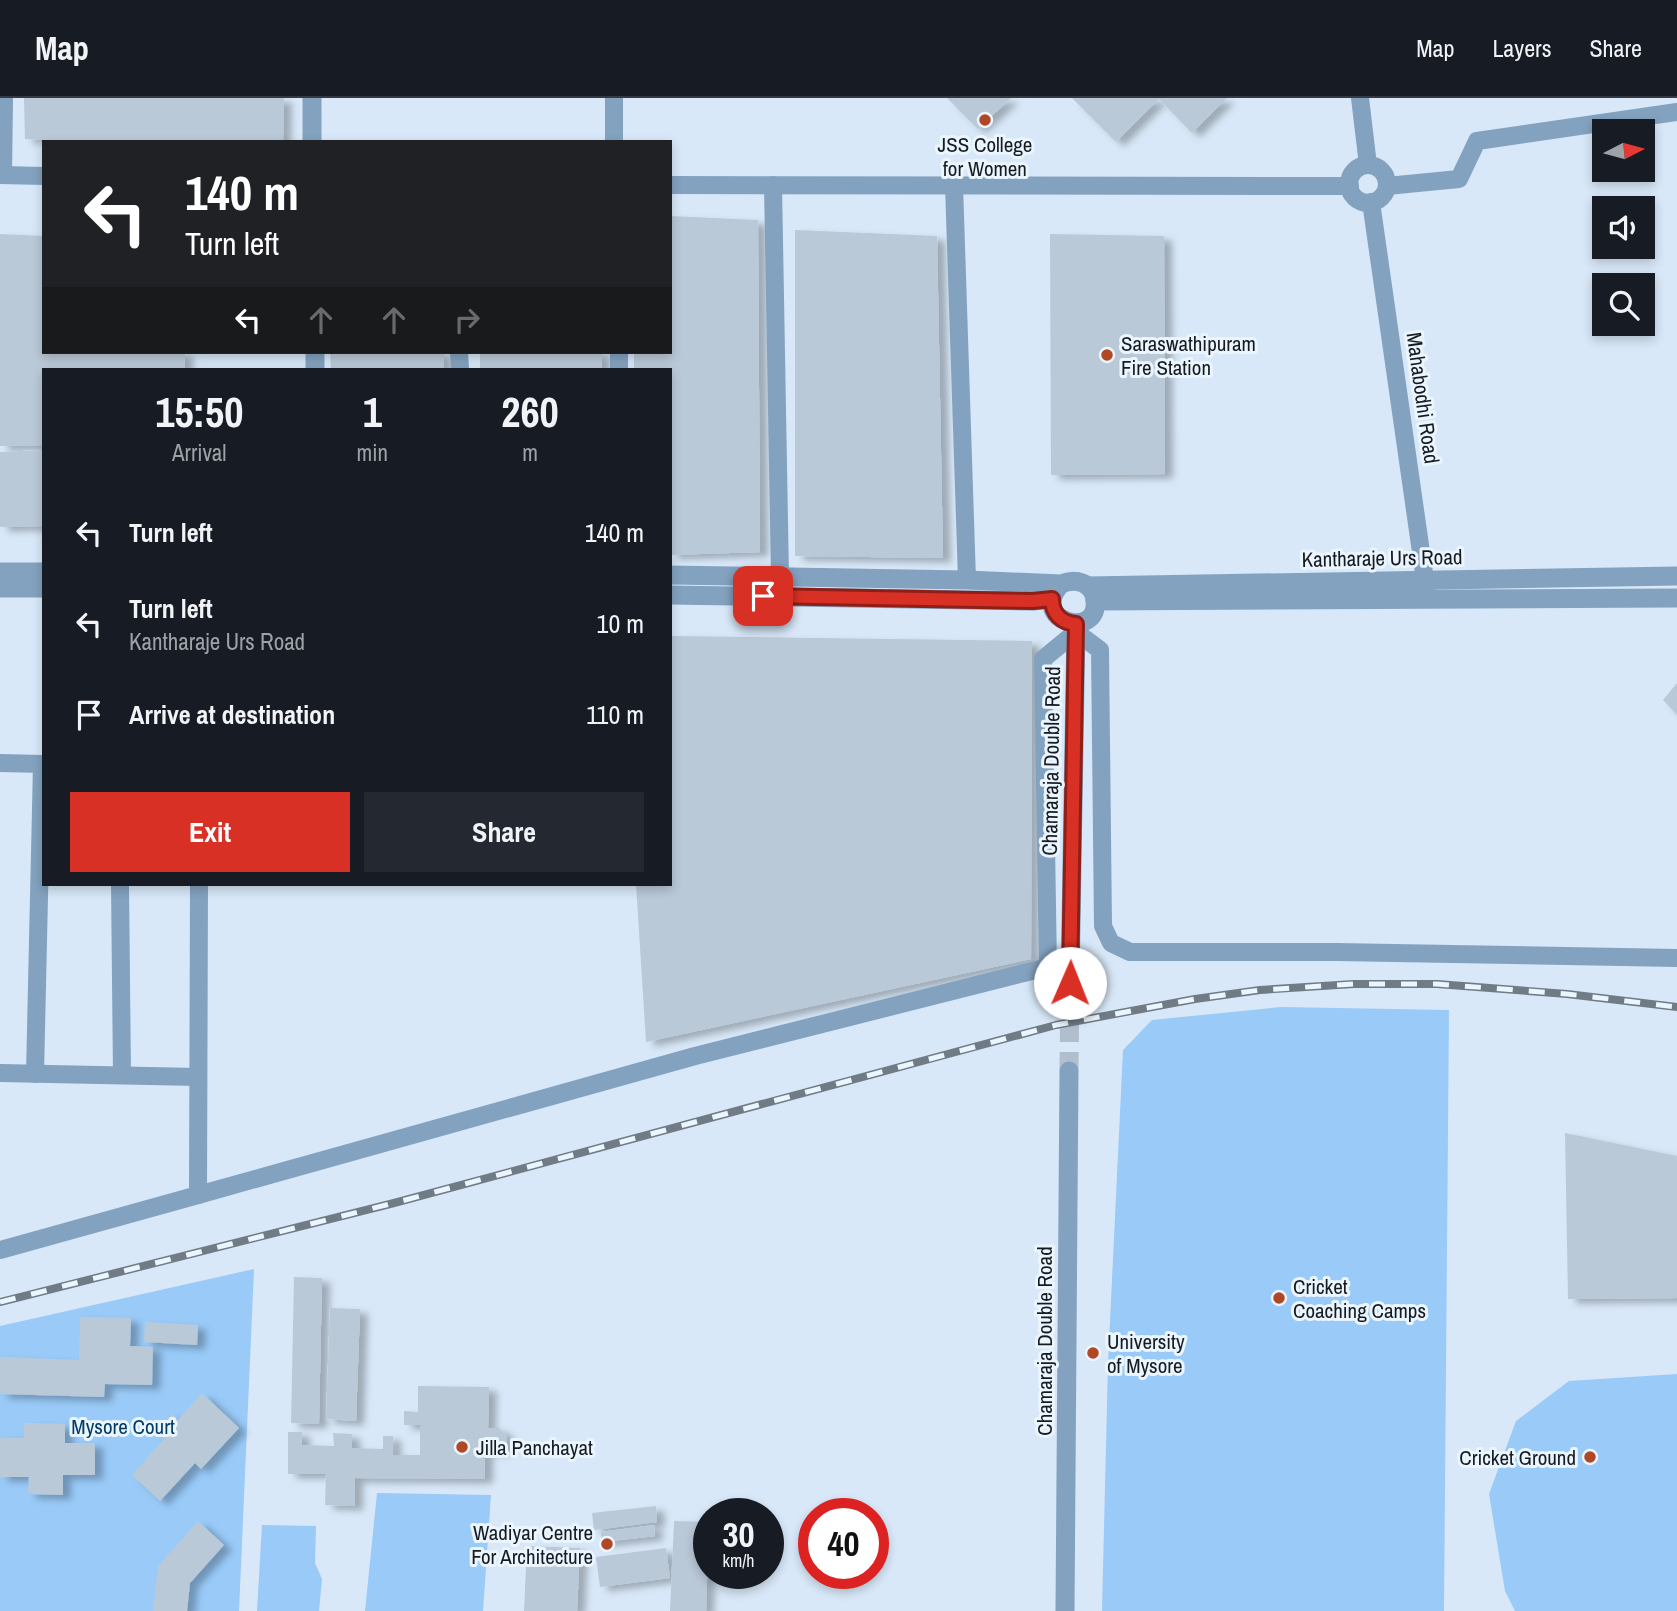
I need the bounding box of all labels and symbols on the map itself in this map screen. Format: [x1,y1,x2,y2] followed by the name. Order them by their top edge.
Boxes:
[977,112,993,128] marker: JSS College for Women
[1592,119,1656,182] north arrow
[938,130,1032,183] place label: JSS College for Women
[1121,329,1256,382] place label: Saraswathipuram Fire Station
[1399,331,1447,465] street label: Mahabodhi Road
[1099,347,1115,363] marker: Saraswathipuram Fire Station
[1301,542,1463,574] street label: Kantharaje Urs Road
[733,566,793,626] pin
[1035,666,1067,856] street label: Chamaraja Double Road
[1033,946,1107,1020] position arrow
[1030,1246,1059,1436] street label: Chamaraja Double Road
[1293,1272,1426,1325] place label: Cricket Coaching Camps
[1271,1290,1287,1306] marker: Cricket Coaching Camps
[1107,1327,1185,1380] place label: University of Mysore
[1085,1345,1101,1361] marker: University of Mysore
[71,1412,175,1441] park label: Mysore Court
[476,1433,593,1462] place label: Jilla Panchayat
[454,1439,470,1455] marker: Jilla Panchayat
[1459,1443,1576,1472] place label: Cricket Ground
[1582,1449,1598,1465] marker: Cricket Ground
[798,1498,889,1589] speed limit sign: 40
[471,1518,593,1571] place label: Wadiyar Centre For Architecture
[599,1536,615,1552] marker: Wadiyar Centre For Architecture

